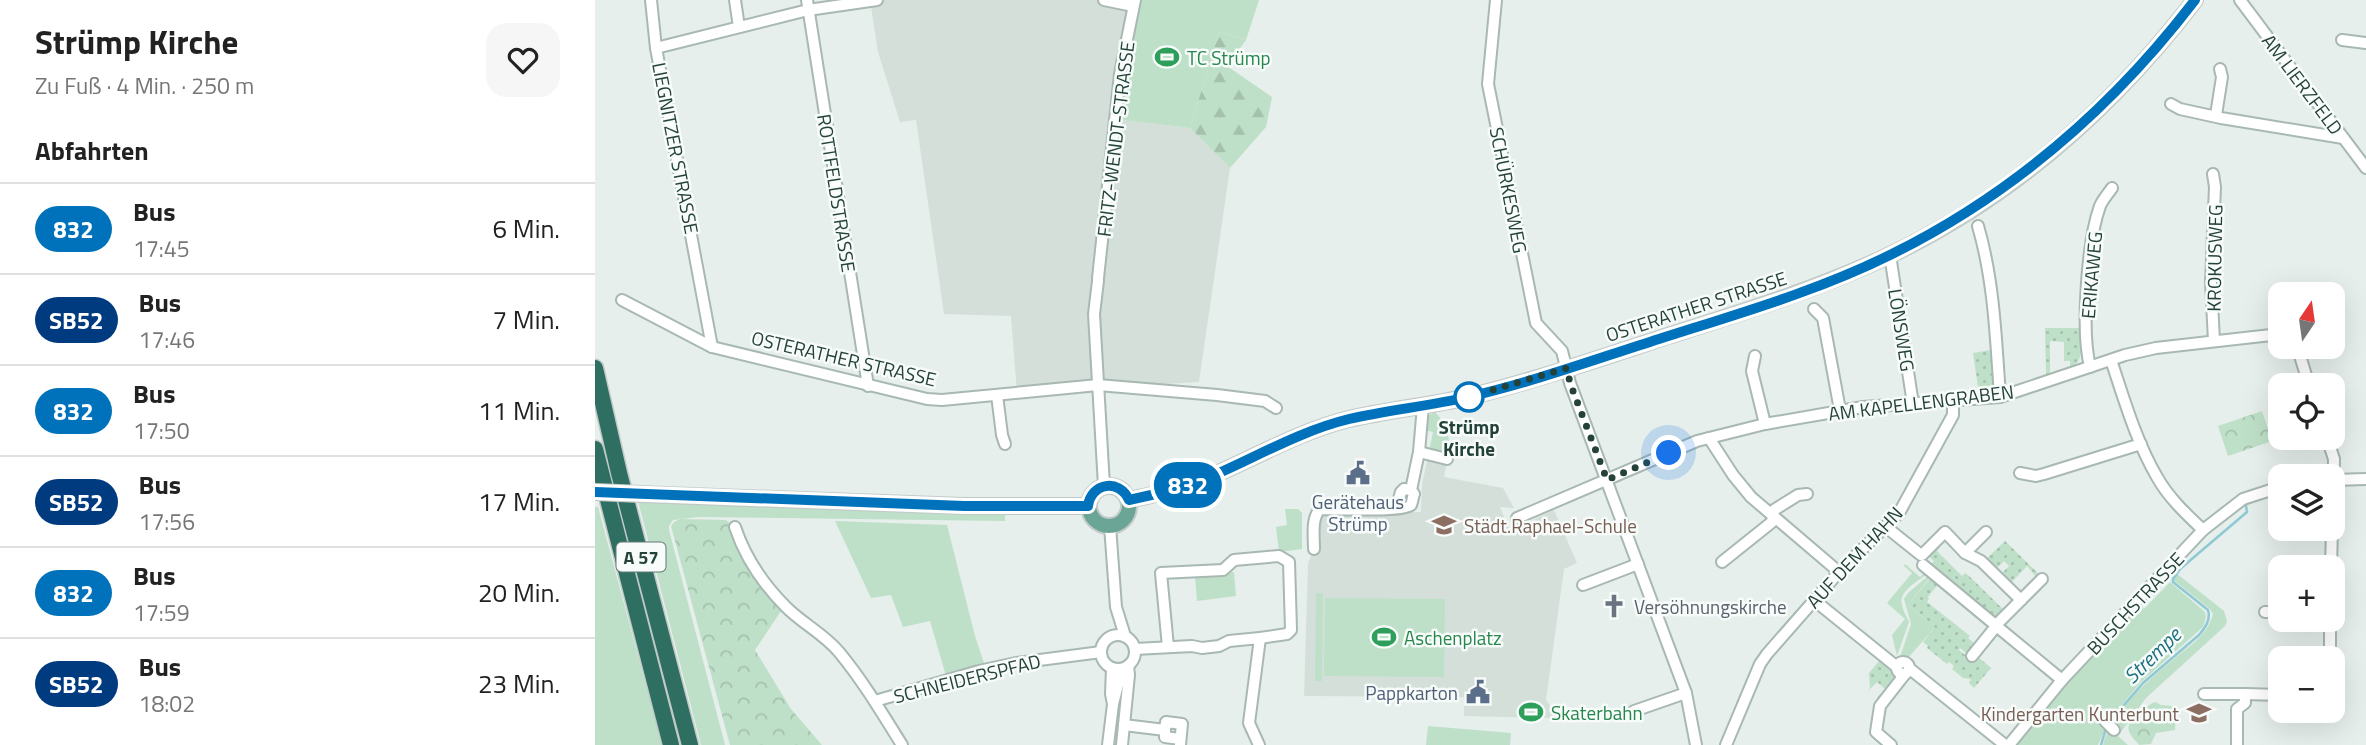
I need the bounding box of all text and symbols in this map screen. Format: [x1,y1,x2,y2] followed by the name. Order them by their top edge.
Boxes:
[35,17,238,67] text: Strümp Kirche
[486,23,560,97] button: heart
[2255,28,2351,140] street label: AM LIERZFELD
[1089,40,1141,238] street label: FRITZ-WENDT-STRASSE
[1153,43,1181,71] sports icon: TC Strümp
[1187,43,1271,72] place label: TC Strümp
[645,60,707,236] street label: LIEGNITZER STRASSE
[35,68,254,103] text: Zu Fuß · 4 Min. · 250 m
[810,112,864,274] street label: ROTTFELDSTRASSE
[1483,124,1535,256] street label: SCHÜRKESWEG
[35,131,149,170] text: Abfahrten
[133,192,175,231] text: Bus
[2199,204,2229,312] street label: KROKUSWEG
[493,209,560,248] text: 6 Min.
[53,211,94,247] text: 832
[2073,230,2109,320] street label: ERIKAWEG
[133,231,190,266] text: 17:45
[1602,263,1790,349] street label: OSTERATHER STRASSE
[2268,282,2345,359] north arrow
[2268,282,2345,723] map controls
[139,283,181,322] text: Bus
[1881,287,1923,373] street label: LÖNSWEG
[493,300,560,339] text: 7 Min.
[49,302,104,338] text: SB52
[139,322,195,357] text: 17:46
[749,323,939,393] street label: OSTERATHER STRASSE
[2268,373,2345,450] button: locate
[133,374,175,413] text: Bus
[1827,376,2015,428] street label: AM KAPELLENGRABEN
[1454,382,1484,412] marker: Strümp Kirche
[478,391,560,430] text: 11 Min.
[53,393,94,429] text: 832
[1438,412,1500,463] place label: Strümp Kirche
[133,413,190,448] text: 17:50
[1651,435,1686,470] your location
[1344,459,1372,487] public building icon: Gerätehaus Strümp
[1148,462,1228,508] line badge: 832
[2268,464,2345,541] button: layers
[139,465,181,504] text: Bus
[1168,467,1208,503] text: 832
[478,482,560,521] text: 17 Min.
[49,484,104,520] text: SB52
[1312,487,1404,538] place label: Gerätehaus Strümp
[1799,499,1909,615] street label: AUF DEM HAHN
[139,504,195,539] text: 17:56
[1430,511,1458,539] school or university icon: Städt.Raphael-Schule
[1464,511,1637,540] place label: Städt.Raphael-Schule
[617,542,665,572] road number: A 57
[2080,545,2190,661] street label: BUSCHSTRASSE
[2268,555,2345,632] button: +
[133,556,175,595] text: Bus
[478,573,560,612] text: 20 Min.
[53,575,94,611] text: 832
[1600,592,1628,620] church icon: Versöhnungskirche
[1634,592,1787,621] place label: Versöhnungskirche
[133,595,190,630] text: 17:59
[2116,618,2189,691] water label: Strempe
[1370,623,1398,651] sports icon: Aschenplatz
[1404,623,1502,652] place label: Aschenplatz
[891,646,1043,710] street label: SCHNEIDERSPFAD
[2268,646,2345,723] button: −
[139,647,181,686] text: Bus
[478,664,560,703] text: 23 Min.
[49,666,104,702] text: SB52
[1365,678,1458,707] place label: Pappkarton
[1464,678,1492,706] public building icon: Pappkarton
[139,686,195,721] text: 18:02
[1517,698,1545,726] sports icon: Skaterbahn
[1551,698,1643,727] place label: Skaterbahn
[1981,699,2179,728] place label: Kindergarten Kunterbunt
[2185,699,2213,727] school or university icon: Kindergarten Kunterbunt

